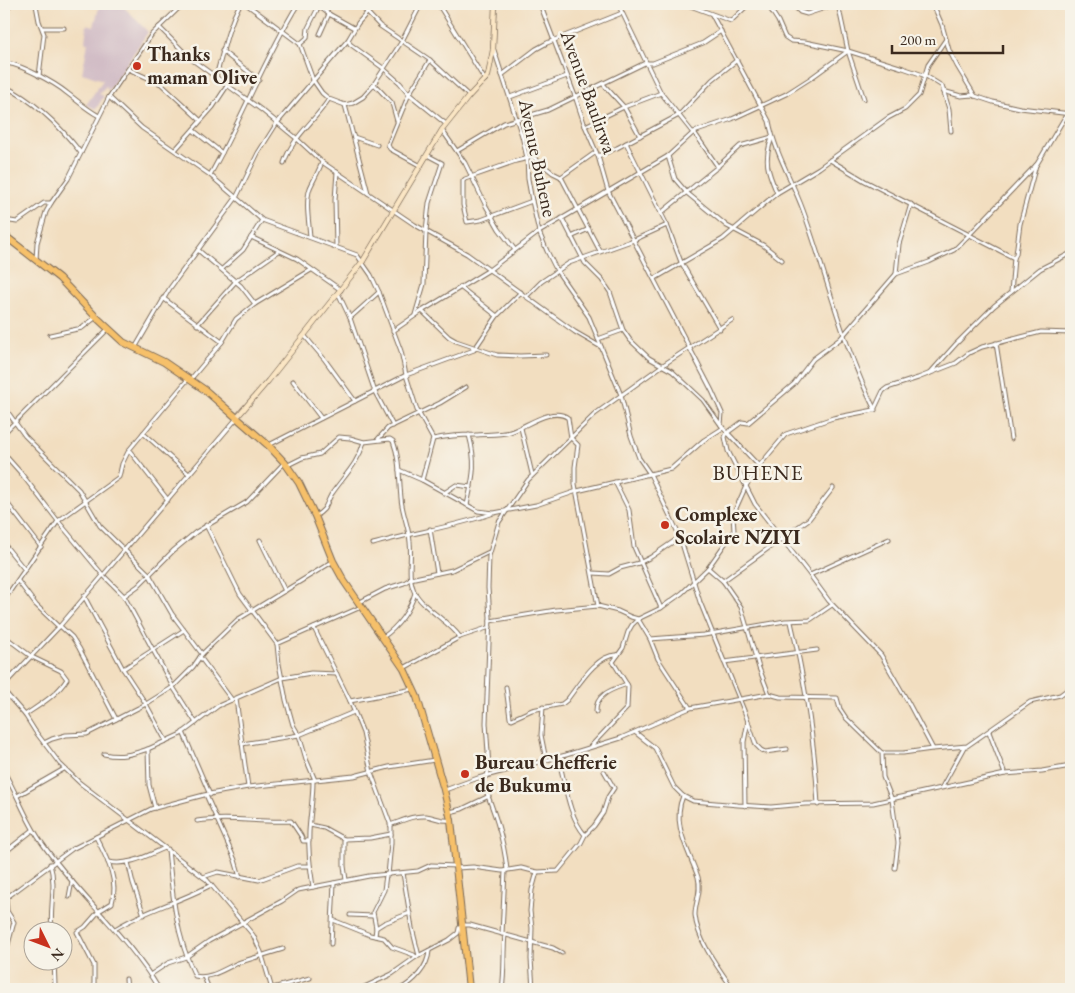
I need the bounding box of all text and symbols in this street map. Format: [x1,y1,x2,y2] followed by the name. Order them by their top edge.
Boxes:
[892,22,1004,54] scale bar
[554,26,623,157] street label: Avenue Baulirwa
[900,30,937,49] text: 200 m
[147,41,257,90] place label: Thanks maman Olive
[131,60,143,72] marker: Thanks maman Olive
[513,96,563,220] street label: Avenue Buhene
[712,459,804,486] district label: BUHENE
[675,501,800,550] place label: Complexe Scolaire NZIYI
[659,519,671,531] marker: Complexe Scolaire NZIYI
[475,749,617,798] place label: Bureau Chefferie de Bukumu
[459,768,471,780] marker: Bureau Chefferie de Bukumu
[22,920,72,970] north arrow
[47,944,68,965] text: N

